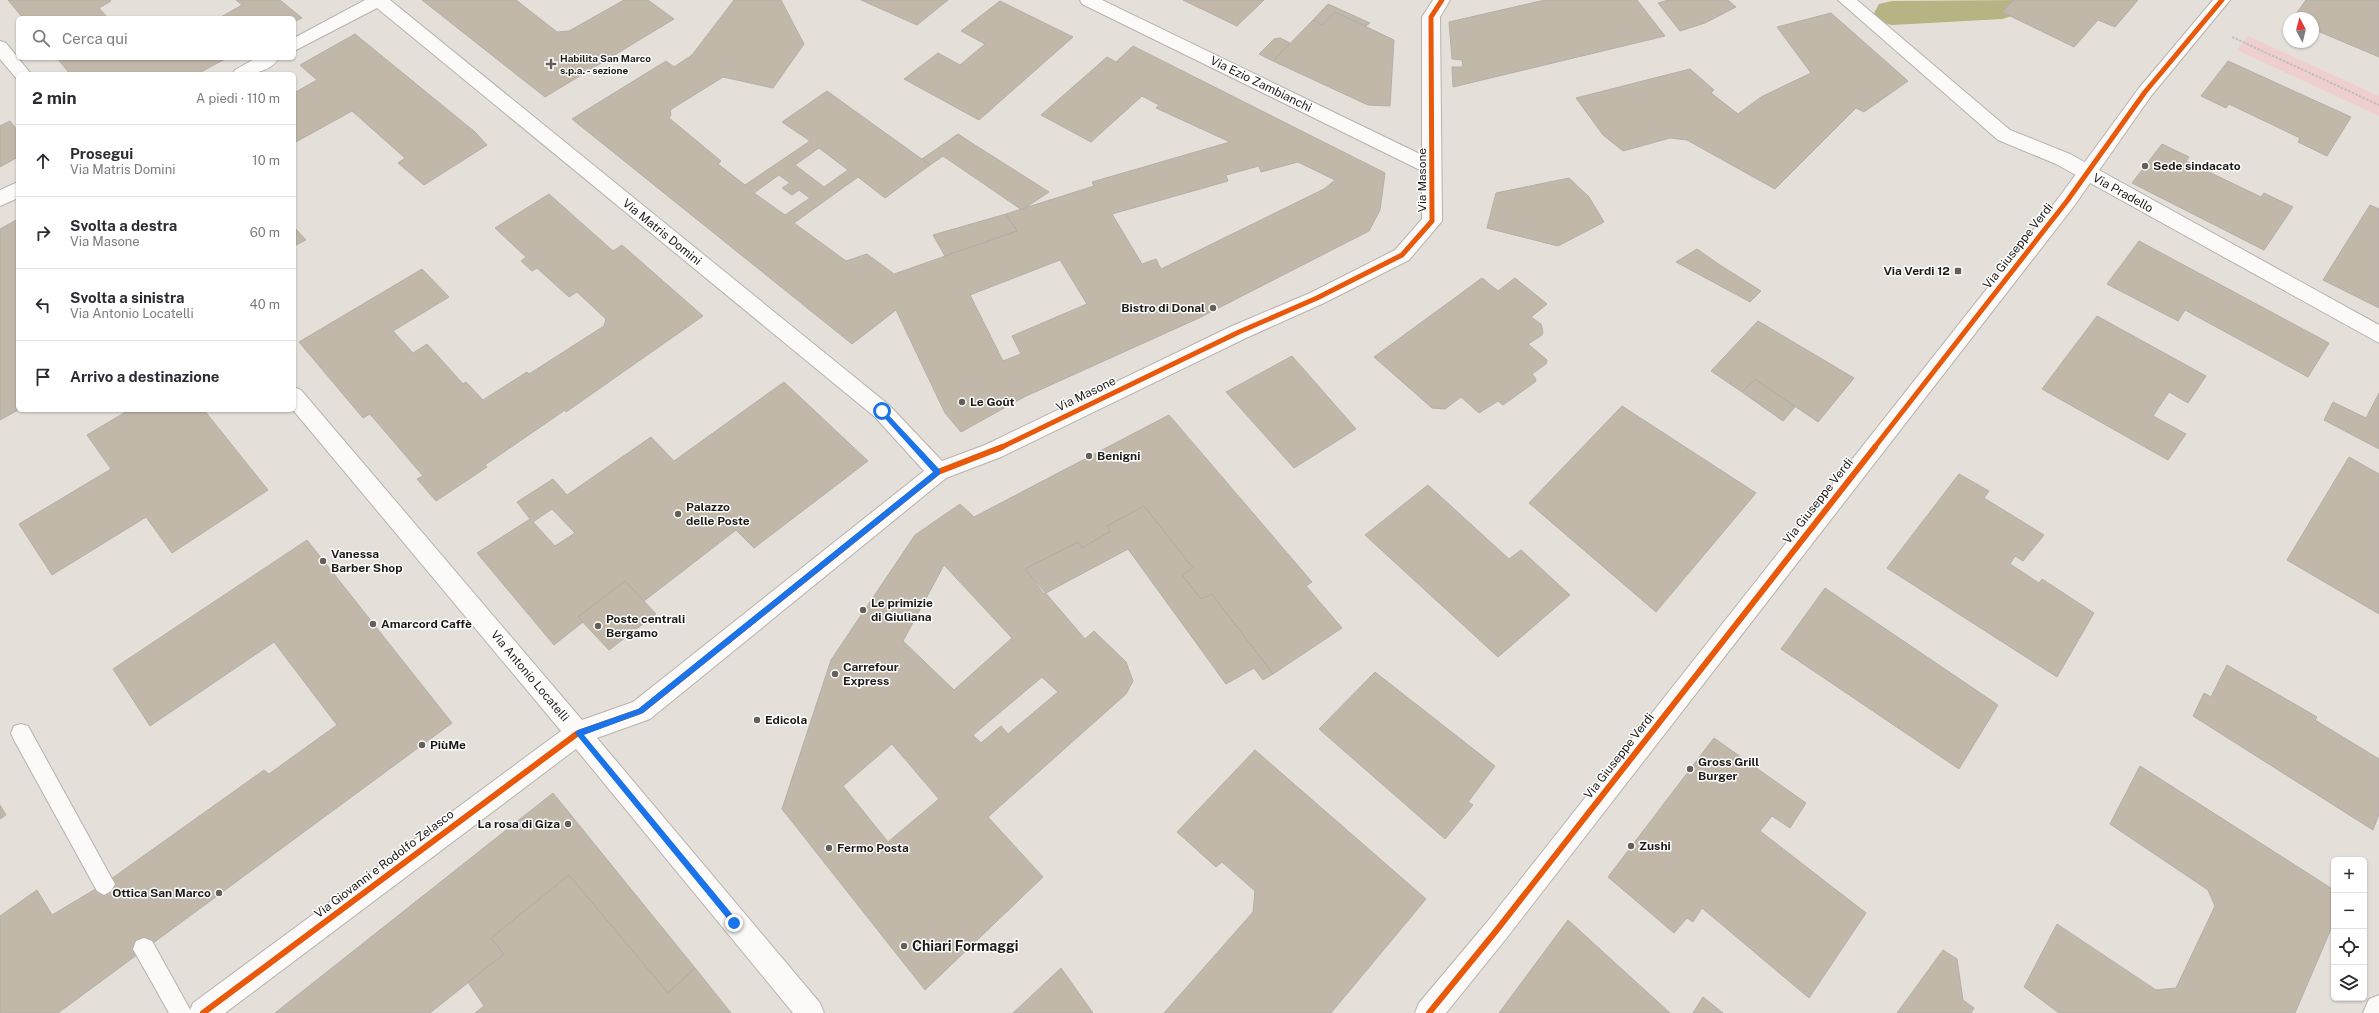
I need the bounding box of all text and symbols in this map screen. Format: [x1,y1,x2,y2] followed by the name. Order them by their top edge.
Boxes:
[2283,12,2319,48] north arrow
[16,16,296,60] search box
[30,27,52,49] icon: search
[62,30,128,47] text: Cerca qui
[560,52,651,76] place label: Habilita San Marco s.p.a. - sezione
[1208,53,1314,115] street label: Via Ezio Zambianchi
[545,58,557,70] marker: Habilita San Marco s.p.a. - sezione
[32,88,77,108] text: 2 min
[196,91,280,106] text: A piedi · 110 m
[70,145,133,162] text: Prosegui
[1415,148,1429,212] street label: Via Masone
[32,150,54,172] icon: ahead
[252,153,280,168] text: 10 m
[2153,159,2241,173] place label: Sede sindacato
[2140,161,2150,171] marker: Sede sindacato
[70,162,175,177] text: Via Matris Domini
[2090,171,2156,215] street label: Via Pradello
[620,196,704,268] street label: Via Matris Domini
[1980,200,2056,292] street label: Via Giuseppe Verdi
[70,217,177,234] text: Svolta a destra
[32,222,54,244] icon: right
[250,225,280,240] text: 60 m
[70,234,140,249] text: Via Masone
[1883,264,1950,278] place label: Via Verdi 12
[1953,266,1963,276] marker: Via Verdi 12
[70,289,184,306] text: Svolta a sinistra
[32,294,54,316] icon: left
[249,297,280,312] text: 40 m
[1121,301,1205,315] place label: Bistro di Donal
[1208,303,1218,313] marker: Bistro di Donal
[70,306,194,321] text: Via Antonio Locatelli
[32,366,54,388] icon: arrive
[70,368,219,385] text: Arrivo a destinazione
[1054,374,1118,414] street label: Via Masone
[970,395,1015,409] place label: Le Goût
[957,397,967,407] marker: Le Goût
[873,402,891,420] route start
[1097,449,1140,463] place label: Benigni
[1084,451,1094,461] marker: Benigni
[1780,455,1856,547] street label: Via Giuseppe Verdi
[686,500,750,528] place label: Palazzo delle Poste
[673,509,683,519] marker: Palazzo delle Poste
[331,547,402,575] place label: Vanessa Barber Shop
[318,556,328,566] marker: Vanessa Barber Shop
[871,596,933,624] place label: Le primizie di Giuliana
[858,605,868,615] marker: Le primizie di Giuliana
[606,612,685,640] place label: Poste centrali Bergamo
[381,617,472,631] place label: Amarcord Caffè
[368,619,378,629] marker: Amarcord Caffè
[593,621,603,631] marker: Poste centrali Bergamo
[488,628,572,724] street label: Via Antonio Locatelli
[843,660,899,688] place label: Carrefour Express
[830,669,840,679] marker: Carrefour Express
[1581,710,1657,802] street label: Via Giuseppe Verdi
[765,713,807,727] place label: Edicola
[752,715,762,725] marker: Edicola
[430,738,466,752] place label: PiùMe
[417,740,427,750] marker: PiùMe
[1698,755,1759,783] place label: Gross Grill Burger
[1685,764,1695,774] marker: Gross Grill Burger
[312,807,457,921] street label: Via Giovanni e Rodolfo Zelasco
[478,817,560,831] place label: La rosa di Giza
[563,819,573,829] marker: La rosa di Giza
[1639,839,1671,853] place label: Zushi
[837,841,909,855] place label: Fermo Posta
[1626,841,1636,851] marker: Zushi
[824,843,834,853] marker: Fermo Posta
[2331,857,2367,1001] map controls
[2331,857,2367,893] button: +
[112,886,211,900] place label: Ottica San Marco
[214,888,224,898] marker: Ottica San Marco
[2331,893,2367,929] button: −
[725,914,743,932] route end
[2331,929,2367,965] button: locate
[912,938,1018,954] place label: Chiari Formaggi
[899,941,909,951] marker: Chiari Formaggi
[2331,965,2367,1001] button: layers

